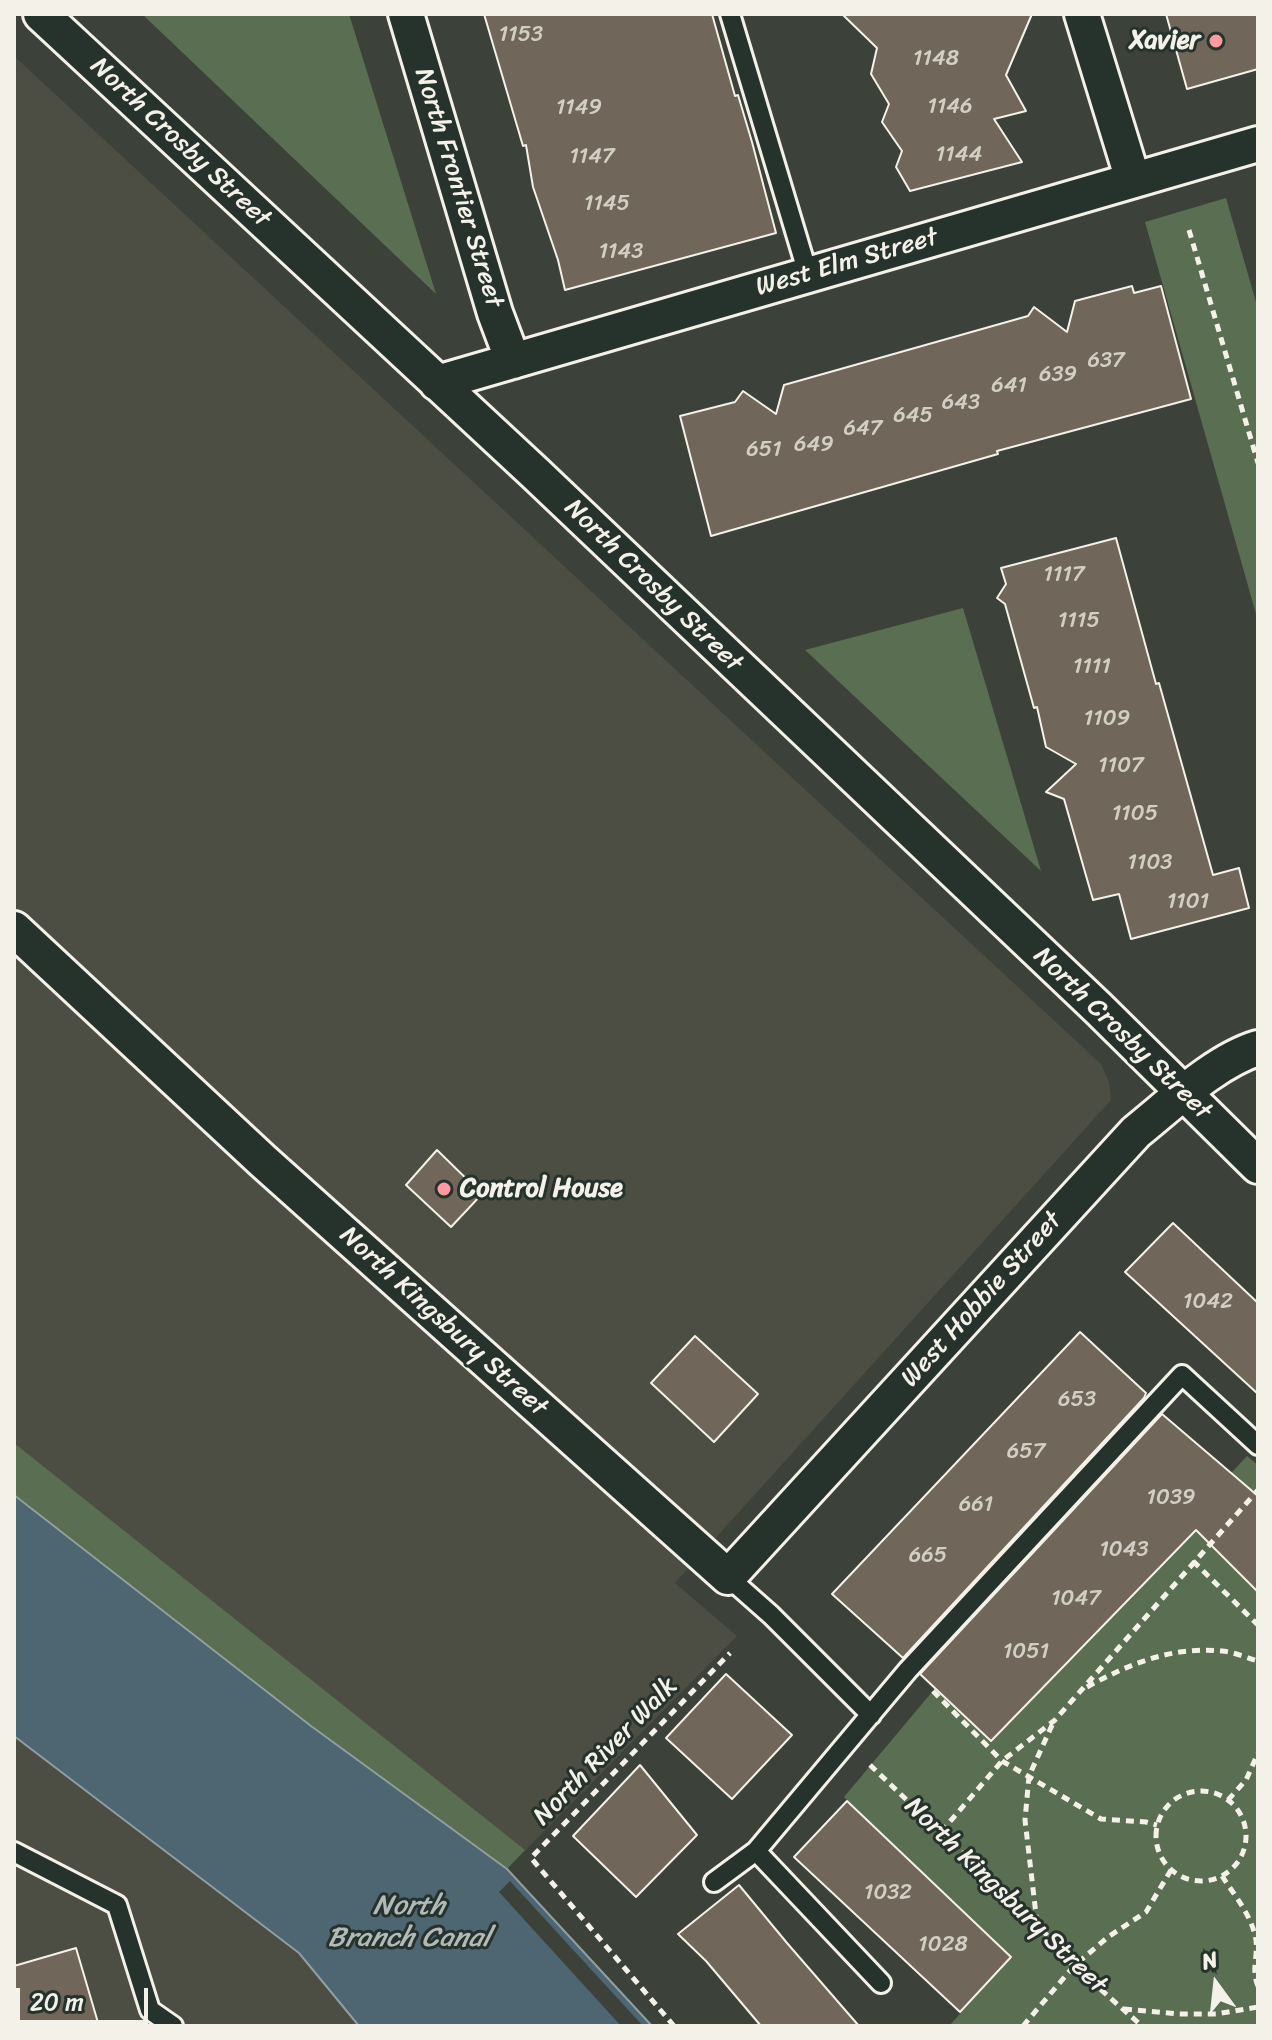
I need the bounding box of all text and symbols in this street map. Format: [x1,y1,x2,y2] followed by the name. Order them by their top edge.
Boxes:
[499,22,543,48] house number: 1153
[1129,25,1200,57] place label: Xavier
[1207,32,1225,50] marker: Xavier
[913,46,959,72] house number: 1148
[83,51,277,235] street label: North Crosby Street
[407,64,509,312] street label: North Frontier Street
[927,94,973,120] house number: 1146
[556,95,602,121] house number: 1149
[936,142,982,168] house number: 1144
[569,144,615,170] house number: 1147
[584,191,630,217] house number: 1145
[753,222,941,304] street label: West Elm Street
[599,239,643,265] house number: 1143
[1087,348,1125,374] house number: 637
[1039,362,1077,388] house number: 639
[991,373,1027,399] house number: 641
[942,390,980,416] house number: 643
[893,403,933,429] house number: 645
[844,416,882,442] house number: 647
[794,432,834,458] house number: 649
[746,437,782,463] house number: 651
[558,493,748,679] street label: North Crosby Street
[1044,562,1084,588] house number: 1117
[1058,608,1100,634] house number: 1115
[1073,654,1111,680] house number: 1111
[1084,706,1130,732] house number: 1109
[1098,753,1144,779] house number: 1107
[1112,801,1158,827] house number: 1105
[1128,850,1172,876] house number: 1103
[1167,889,1209,915] house number: 1101
[1027,941,1217,1127] street label: North Crosby Street
[460,1173,623,1205] place label: Control House
[435,1180,453,1198] marker: Control House
[895,1206,1069,1394] street label: West Hobbie Street
[333,1220,553,1424] street label: North Kingsbury Street
[1183,1289,1233,1315] house number: 1042
[1058,1387,1096,1413] house number: 653
[1007,1439,1045,1465] house number: 657
[1147,1485,1195,1511] house number: 1039
[959,1492,993,1518] house number: 661
[1099,1537,1149,1563] house number: 1043
[909,1543,947,1569] house number: 665
[1051,1586,1101,1612] house number: 1047
[1003,1639,1049,1665] house number: 1051
[527,1671,685,1833] street label: North River Walk
[897,1791,1113,2001] street label: North Kingsbury Street
[864,1880,912,1906] house number: 1032
[328,1890,490,1956] water label: North Branch Canal
[918,1932,968,1958] house number: 1028
[1197,1940,1222,1981] text: N
[1176,1944,1256,2024] north arrow
[20,1972,152,2022] scale bar
[30,1981,84,2023] text: 20 m

